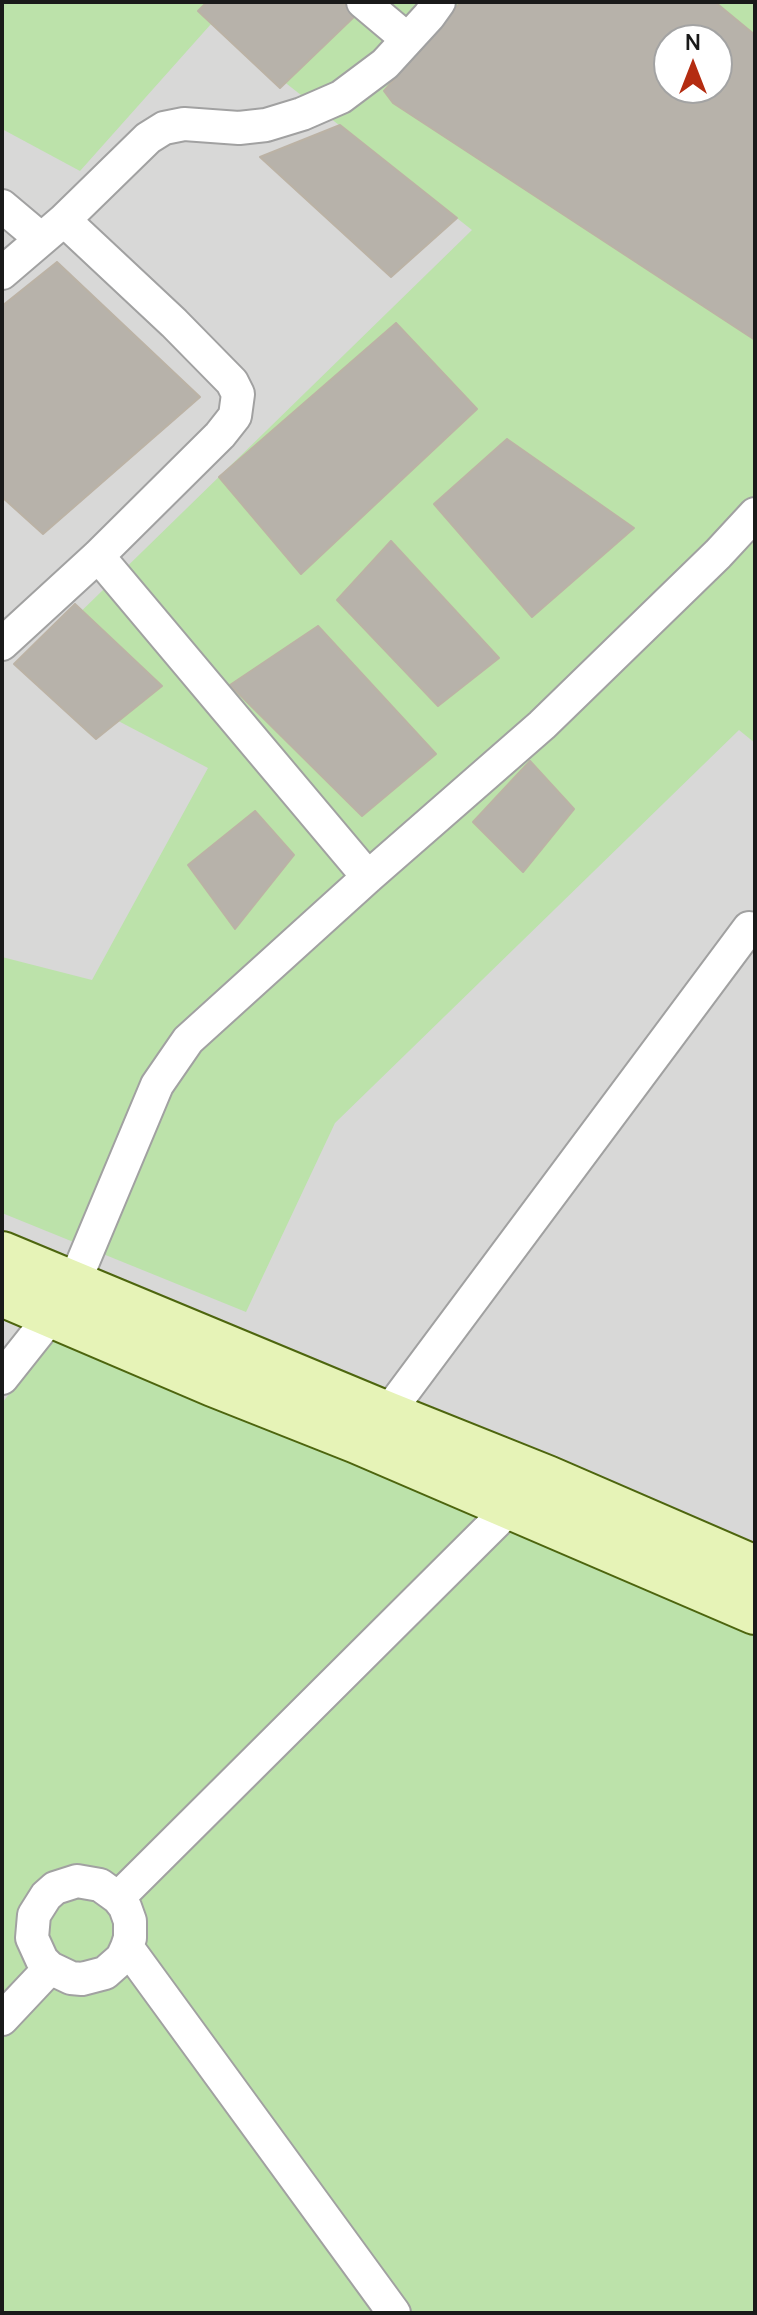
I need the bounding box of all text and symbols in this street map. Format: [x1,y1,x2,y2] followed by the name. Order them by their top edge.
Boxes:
[653,24,733,104] north arrow
[685,27,701,57] text: N

